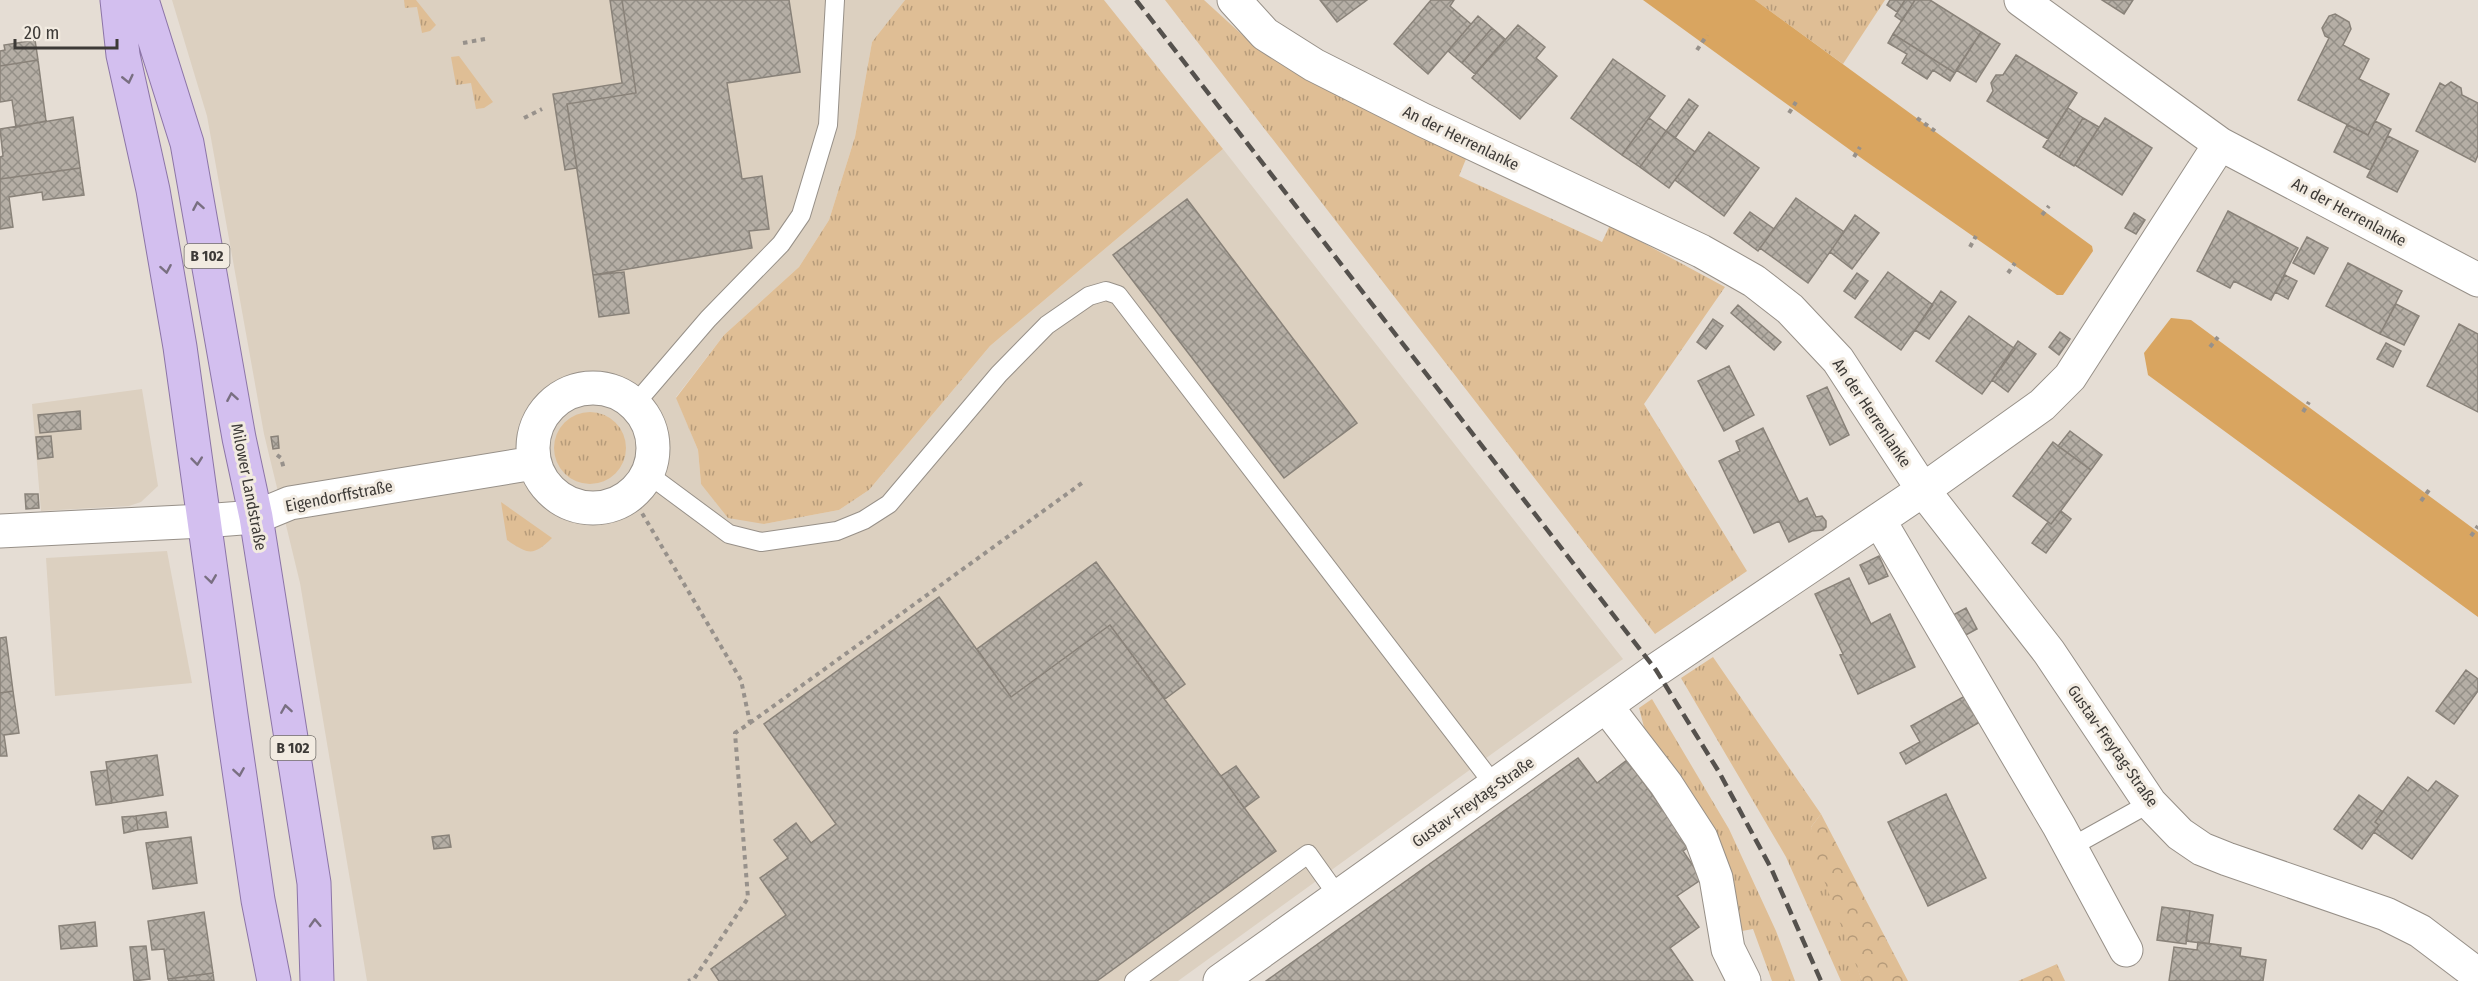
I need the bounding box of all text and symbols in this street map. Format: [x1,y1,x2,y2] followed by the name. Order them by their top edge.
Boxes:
[15,12,117,50] scale bar
[24,22,59,44] text: 20 m
[121,73,134,83] one-way arrow
[1400,102,1522,174] street label: An der Herrenlanke
[2289,174,2409,250] street label: An der Herrenlanke
[192,201,205,211] one-way arrow
[184,244,230,268] road number: B 102
[160,264,172,273] one-way arrow
[1829,355,1915,471] street label: An der Herrenlanke
[226,393,239,403] one-way arrow
[227,422,271,552] street label: Milower Landstraße
[190,457,203,466] one-way arrow
[284,476,394,516] street label: Eigendorffstraße
[205,575,217,584] one-way arrow
[2064,681,2162,811] street label: Gustav-Freytag-Straße
[281,704,293,713] one-way arrow
[270,736,316,760] road number: B 102
[1408,753,1538,851] street label: Gustav-Freytag-Straße
[233,768,245,777] one-way arrow
[309,918,322,927] one-way arrow

